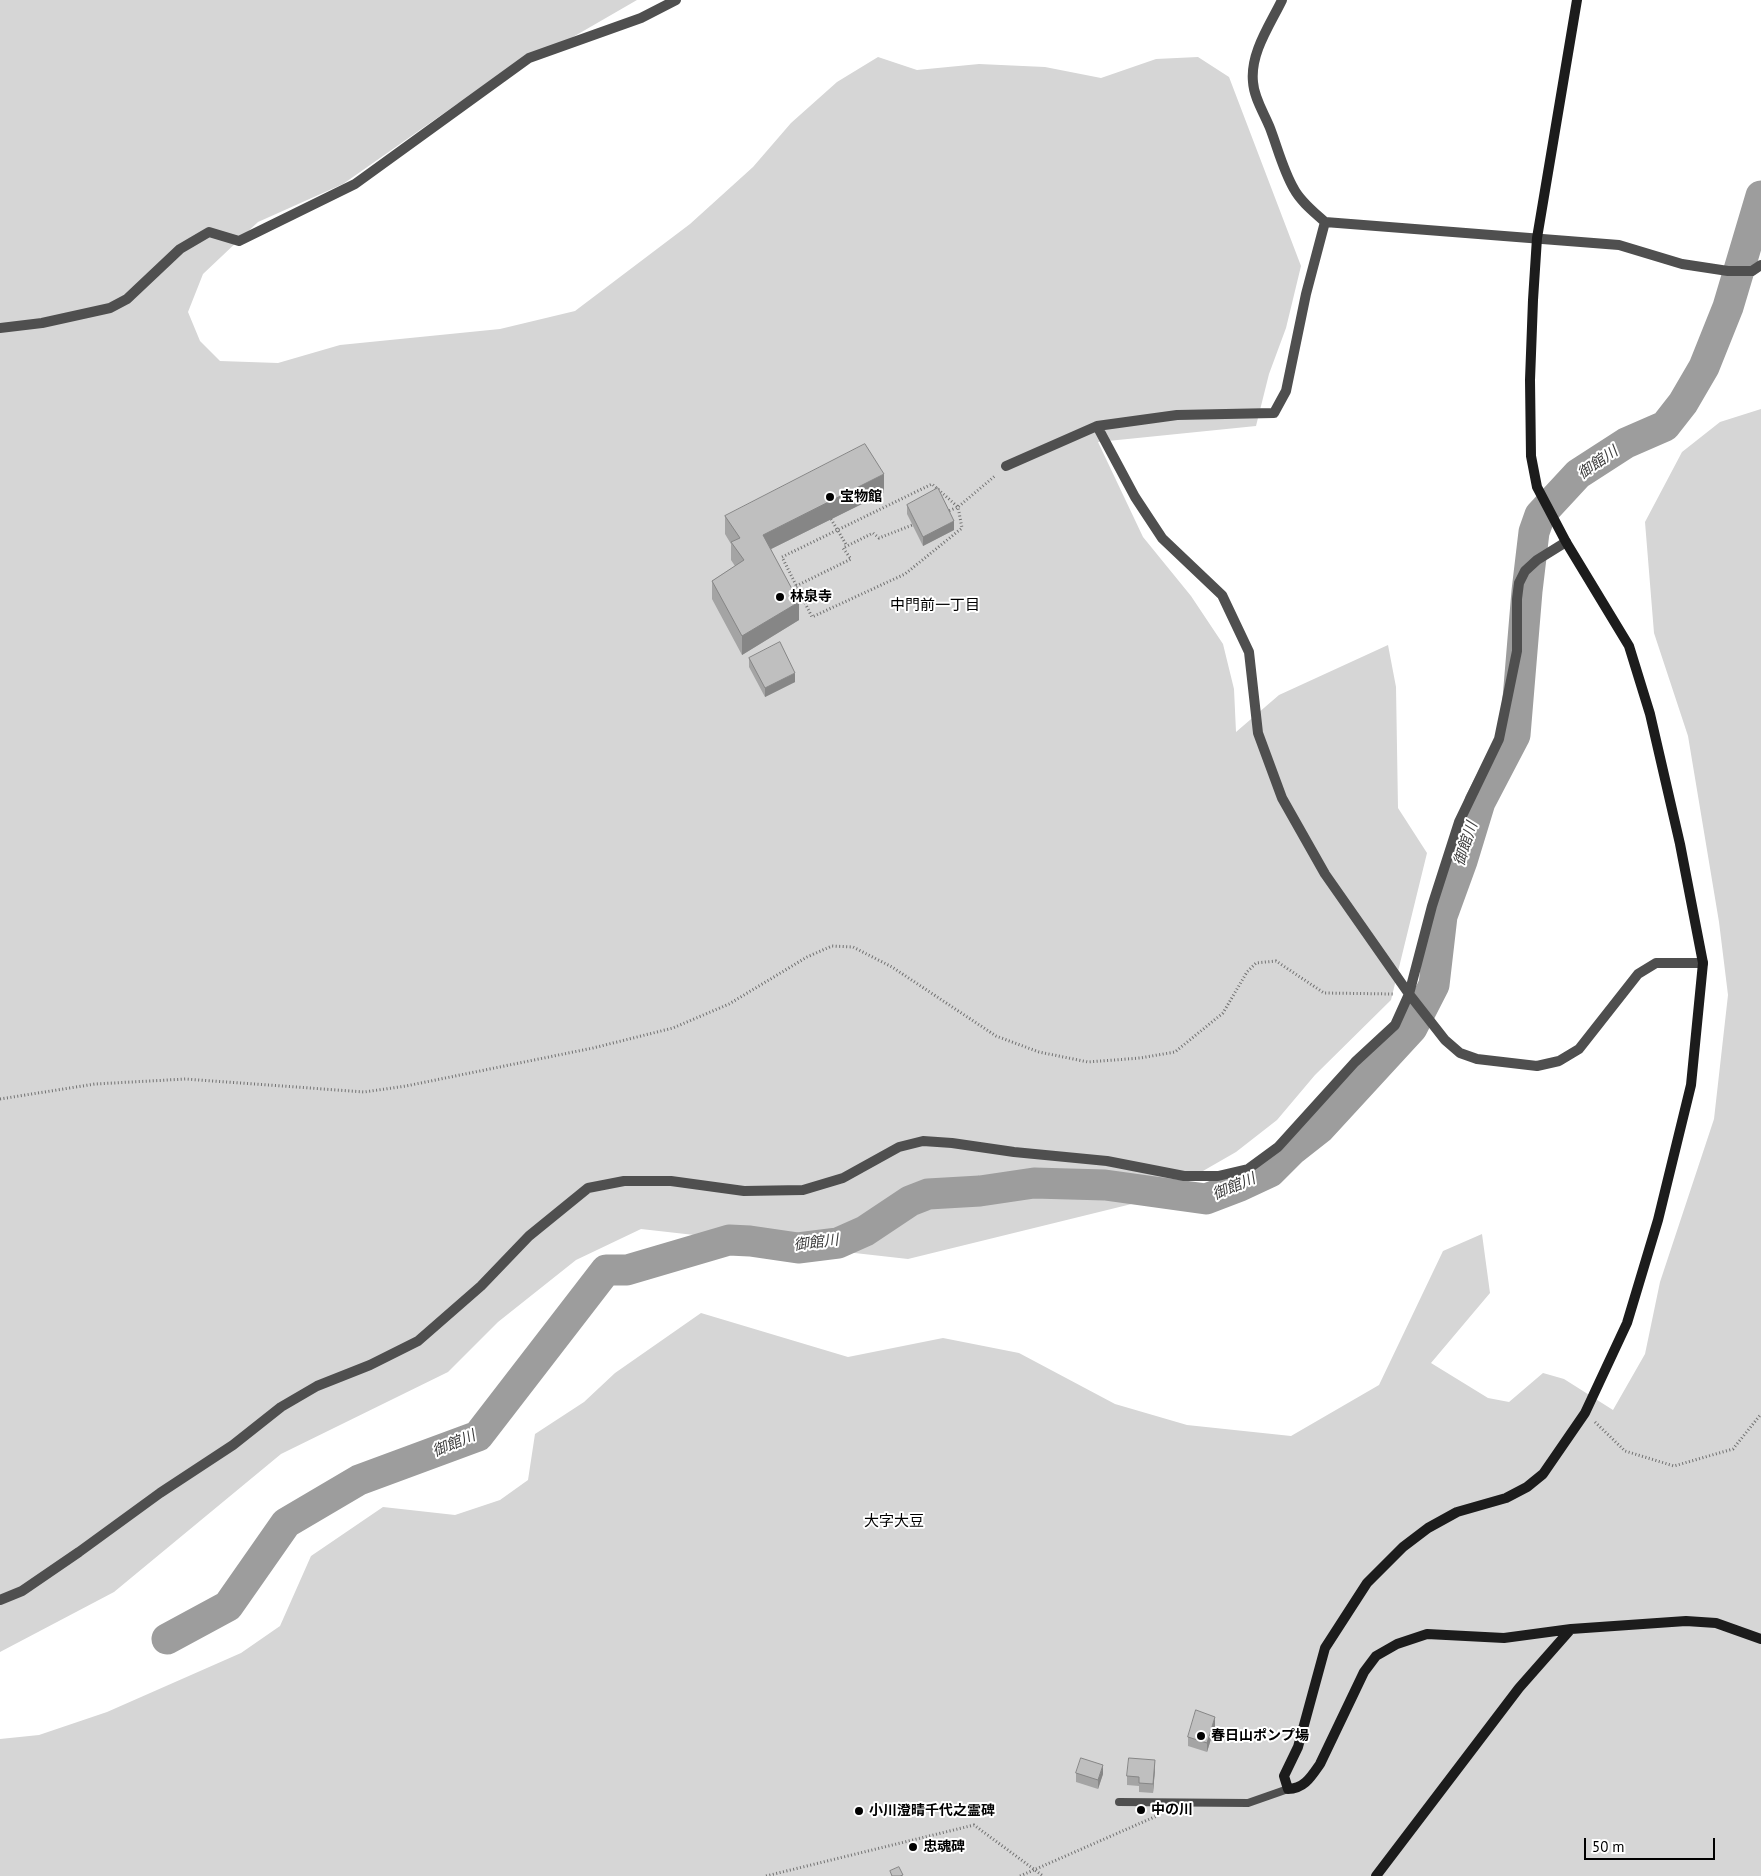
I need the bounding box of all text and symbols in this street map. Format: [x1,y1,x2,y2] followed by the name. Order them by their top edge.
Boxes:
[1574,443,1622,483] water label: 御館川
[840,489,882,505] place label: 宝物館
[824,491,836,503] marker: 宝物館
[790,589,832,605] place label: 林泉寺
[774,591,786,603] marker: 林泉寺
[890,597,980,615] district label: 中門前一丁目
[1450,820,1482,868] water label: 御館川
[1210,1170,1258,1204] water label: 御館川
[793,1231,839,1255] water label: 御館川
[430,1427,478,1461] water label: 御館川
[864,1513,924,1531] district label: 大字大豆
[1211,1728,1309,1744] place label: 春日山ポンプ場
[1195,1730,1207,1742] marker: 春日山ポンプ場
[1151,1802,1193,1818] place label: 中の川
[869,1803,995,1819] place label: 小川澄晴千代之霊碑
[1135,1804,1147,1816] marker: 中の川
[853,1805,865,1817] marker: 小川澄晴千代之霊碑
[1586,1828,1717,1860] scale bar
[1592,1837,1625,1856] text: 50 m
[923,1839,965,1855] place label: 忠魂碑
[907,1841,919,1853] marker: 忠魂碑

